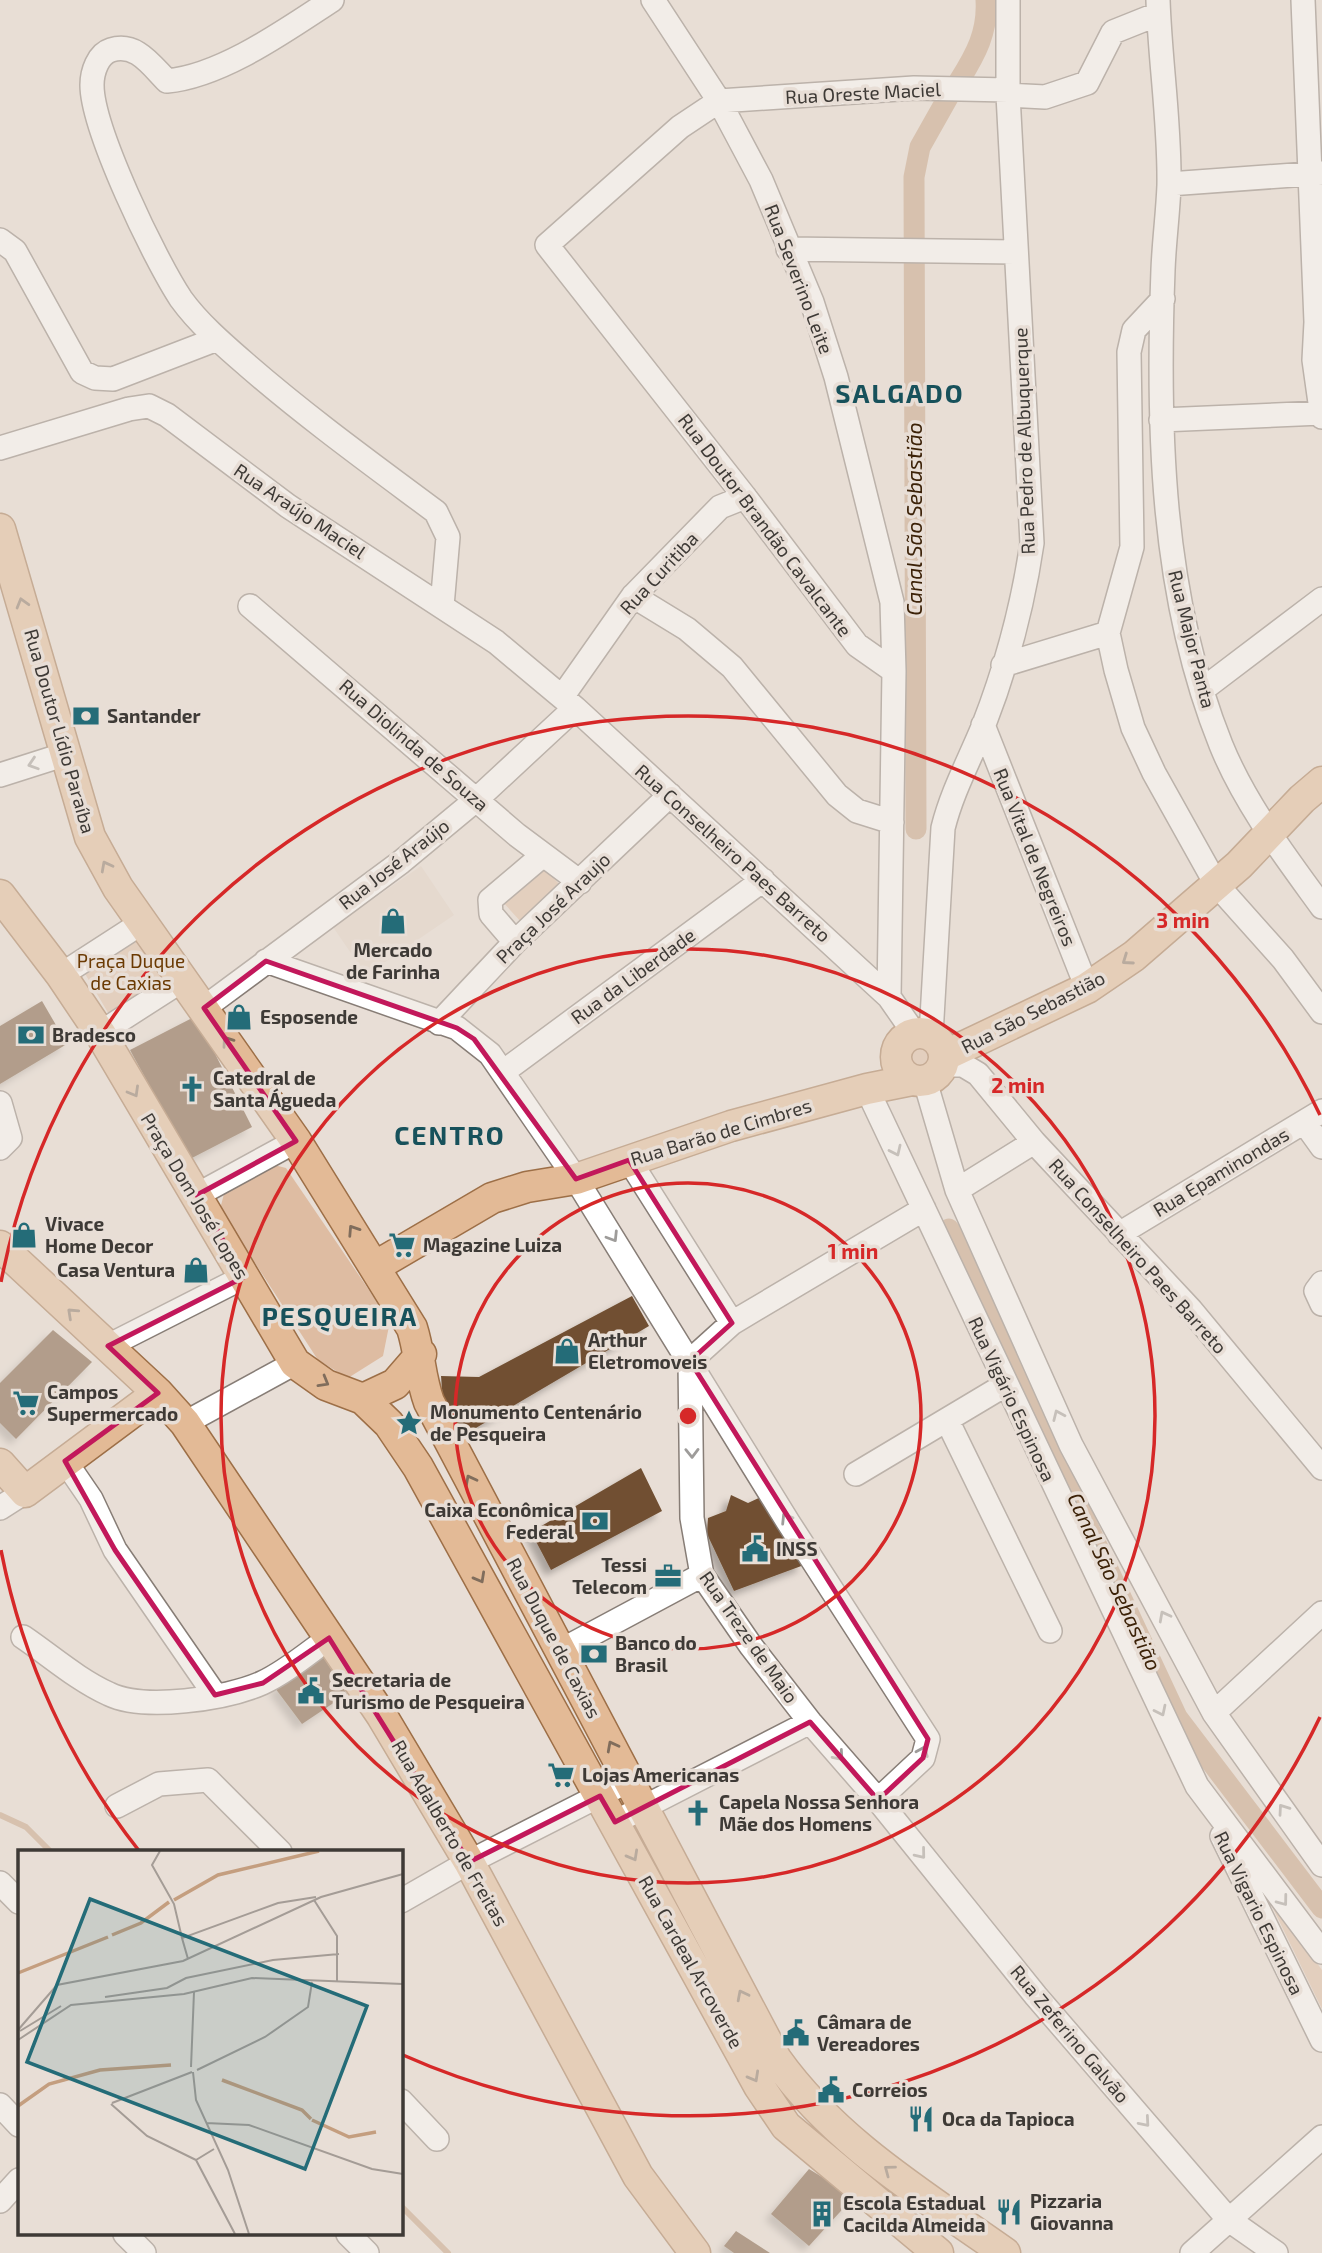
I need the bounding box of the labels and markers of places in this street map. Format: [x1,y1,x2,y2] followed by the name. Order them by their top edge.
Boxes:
[71,701,101,731] bank icon: Santander
[107,704,201,727] place label: Santander
[378,906,408,936] shop icon: Mercado de Farinha
[346,938,440,983] place label: Mercado de Farinha
[224,1002,254,1032] shop icon: Esposende
[260,1005,358,1028] place label: Esposende
[16,1020,46,1050] bank icon: Bradesco
[52,1023,136,1046] place label: Bradesco
[213,1066,336,1111] place label: Catedral de Santa Águeda
[177,1074,207,1104] church icon: Catedral de Santa Águeda
[45,1212,153,1257] place label: Vivace Home Decor
[9,1220,39,1250] shop icon: Vivace Home Decor
[387,1230,417,1260] supermarket icon: Magazine Luiza
[423,1233,562,1256] place label: Magazine Luiza
[181,1255,211,1285] shop icon: Casa Ventura
[57,1258,175,1281] place label: Casa Ventura
[588,1328,707,1373] place label: Arthur Eletromoveis
[552,1336,582,1366] shop icon: Arthur Eletromoveis
[47,1380,178,1425] place label: Campos Supermercado
[11,1388,41,1418] supermarket icon: Campos Supermercado
[430,1400,642,1445] place label: Monumento Centenário de Pesqueira
[676,1404,700,1428] centre of rings
[394,1408,424,1438] place icon: Monumento Centenário de Pesqueira
[424,1498,575,1543] place label: Caixa Econômica Federal
[580,1506,610,1536] bank icon: Caixa Econômica Federal
[740,1534,770,1564] public building icon: INSS
[776,1537,818,1560] place label: INSS
[572,1553,647,1598] place label: Tessi Telecom
[653,1561,683,1591] office icon: Tessi Telecom
[615,1631,697,1676] place label: Banco do Brasil
[579,1639,609,1669] bank icon: Banco do Brasil
[332,1668,525,1713] place label: Secretaria de Turismo de Pesqueira
[296,1676,326,1706] public building icon: Secretaria de Turismo de Pesqueira
[546,1760,576,1790] supermarket icon: Lojas Americanas
[582,1763,739,1786] place label: Lojas Americanas
[719,1790,919,1835] place label: Capela Nossa Senhora Mãe dos Homens
[683,1798,713,1828] church icon: Capela Nossa Senhora Mãe dos Homens
[817,2010,920,2055] place label: Câmara de Vereadores
[781,2018,811,2048] public building icon: Câmara de Vereadores
[816,2075,846,2105] public building icon: Correios
[852,2078,928,2101] place label: Correios
[906,2104,936,2134] restaurant icon: Oca da Tapioca
[942,2107,1075,2130] place label: Oca da Tapioca
[1030,2189,1114,2234] place label: Pizzaria Giovanna
[843,2191,986,2236] place label: Escola Estadual Cacilda Almeida
[994,2197,1024,2227] restaurant icon: Pizzaria Giovanna
[807,2199,837,2229] building icon: Escola Estadual Cacilda Almeida

